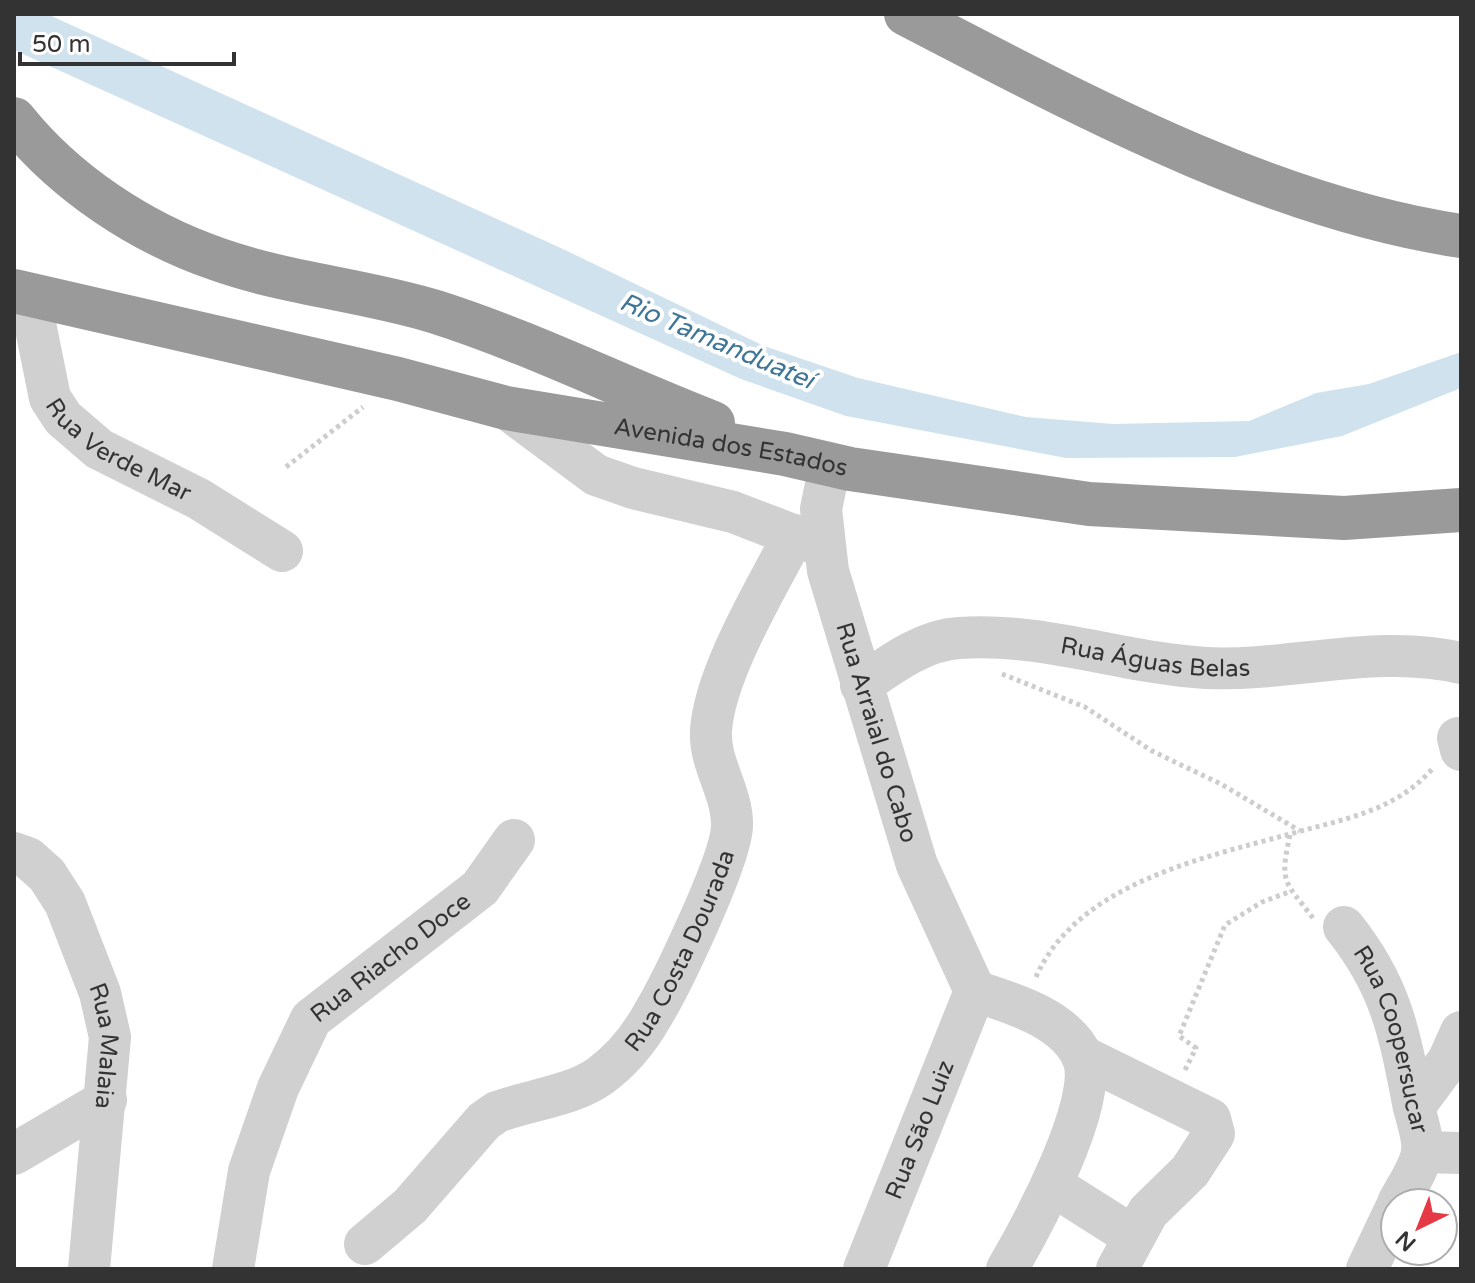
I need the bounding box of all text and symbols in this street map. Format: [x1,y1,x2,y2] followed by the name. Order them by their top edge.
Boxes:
[20,16,234,66] scale bar
[32,30,90,59] text: 50 m
[615,286,823,398] water label: Rio Tamanduateí
[39,392,197,508] street label: Rua Verde Mar
[612,412,850,482] street label: Avenida dos Estados
[830,619,924,846] street label: Rua Arraial do Cabo
[1058,631,1251,683] street label: Rua Águas Belas
[618,846,741,1057] street label: Rua Costa Dourada
[304,886,476,1029] street label: Rua Riacho Doce
[1347,940,1435,1137] street label: Rua Coopersucar
[83,979,125,1110] street label: Rua Malaia
[879,1056,960,1203] street label: Rua São Luiz
[1379,1187,1459,1267] north arrow
[1391,1225,1421,1256] text: N

